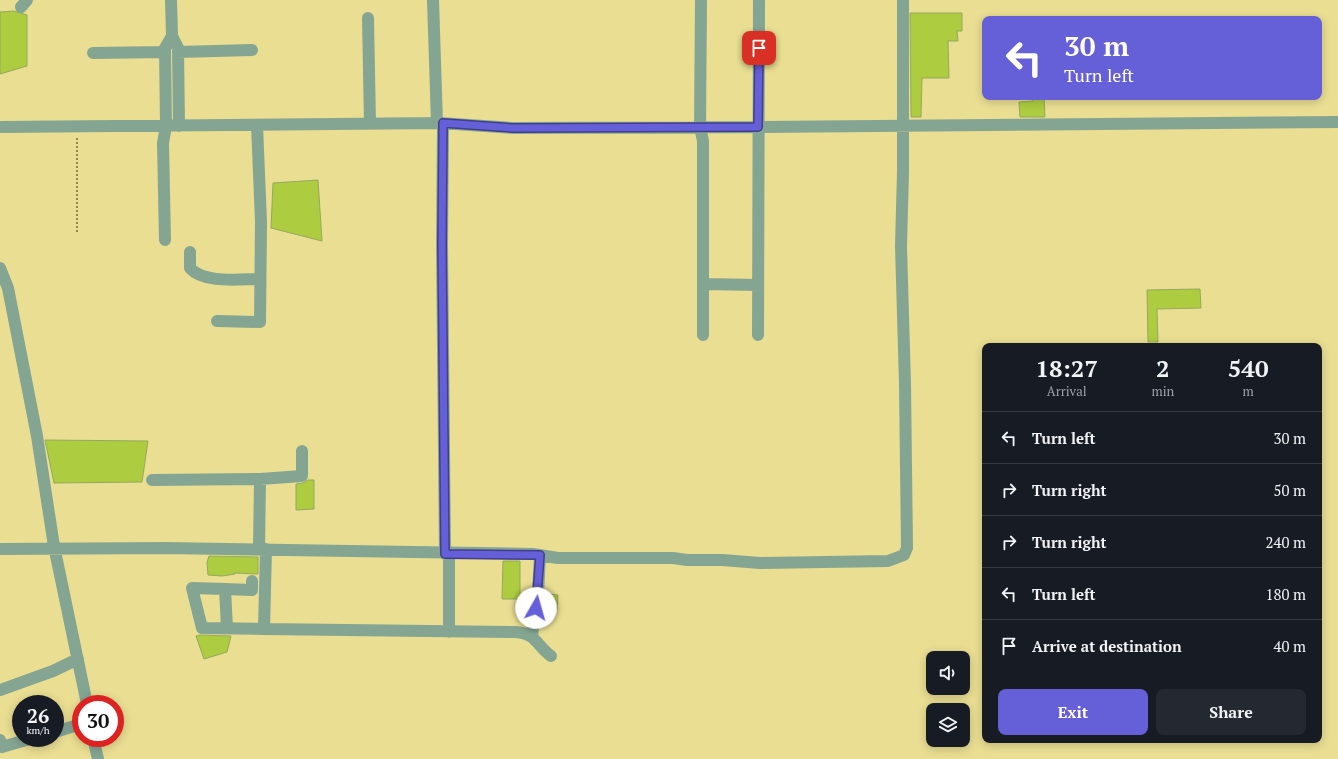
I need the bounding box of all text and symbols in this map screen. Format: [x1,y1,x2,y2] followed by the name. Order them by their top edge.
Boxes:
[1064,27,1129,64] text: 30 m
[742,31,776,65] pin
[998,32,1050,84] icon: left
[748,37,770,59] icon: arrive
[1064,63,1134,87] text: Turn left
[1035,352,1098,384] text: 18:27
[1156,352,1170,384] text: 2
[1228,352,1268,384] text: 540
[1047,382,1087,400] text: Arrival
[1151,382,1174,400] text: min
[1243,382,1254,400] text: m
[998,427,1020,449] icon: left
[1032,428,1096,448] text: Turn left
[1273,428,1306,448] text: 30 m
[998,479,1020,501] icon: right
[1032,480,1107,500] text: Turn right
[1273,480,1306,500] text: 50 m
[998,531,1020,553] icon: right
[1032,532,1107,552] text: Turn right
[1265,532,1306,552] text: 240 m
[998,583,1020,605] icon: left
[1032,584,1096,604] text: Turn left
[1265,584,1306,604] text: 180 m
[515,587,557,629] position arrow
[998,635,1020,657] icon: arrive
[1032,636,1182,656] text: Arrive at destination
[1273,636,1306,656] text: 40 m
[926,651,970,747] map controls
[926,651,970,695] button: sound
[998,689,1148,735] button: Exit
[1156,689,1306,735] button: Share
[72,695,124,747] speed limit sign: 30
[27,702,49,729] text: 26
[926,703,970,747] button: layers
[26,724,50,737] text: km/h

